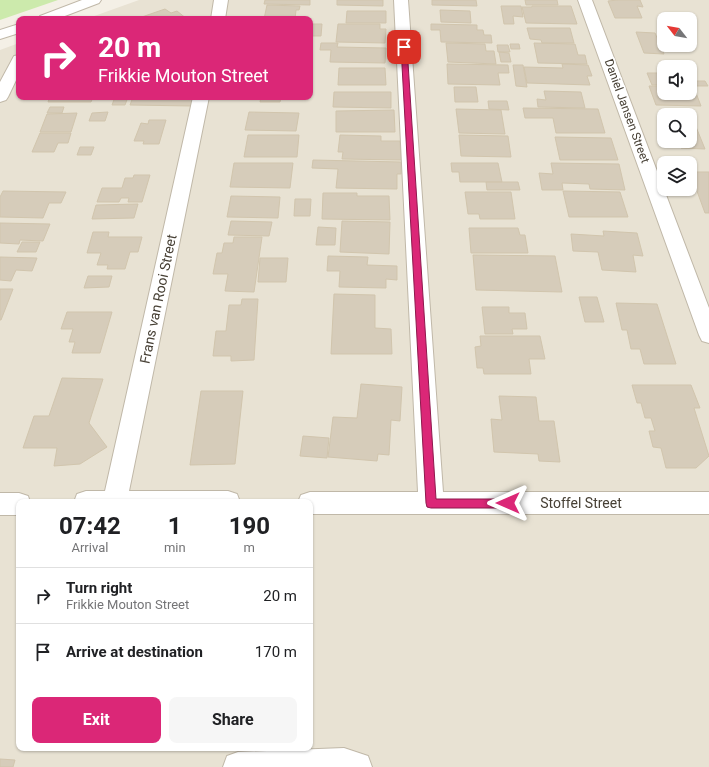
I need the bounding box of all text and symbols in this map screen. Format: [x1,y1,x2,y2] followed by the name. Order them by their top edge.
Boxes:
[657,12,697,52] north arrow
[657,12,697,196] map controls
[387,30,421,64] pin
[98,31,161,64] text: 20 m
[32,32,84,84] icon: right
[393,36,415,58] icon: arrive
[602,57,652,165] street label: Daniel Jansen Street
[657,60,697,100] button: sound
[98,65,269,86] text: Frikkie Mouton Street
[657,108,697,148] button: search
[657,156,697,196] button: layers
[136,232,180,365] street label: Frans van Rooi Street
[487,482,529,524] position arrow
[540,495,622,511] street label: Stoffel Street
[59,512,121,540] text: 07:42
[168,512,182,540] text: 1
[229,512,270,540] text: 190
[71,540,108,555] text: Arrival
[164,540,186,555] text: min
[244,540,255,555] text: m
[66,579,132,597] text: Turn right
[32,585,54,607] icon: right
[263,587,297,605] text: 20 m
[66,597,189,612] text: Frikkie Mouton Street
[32,641,54,663] icon: arrive
[66,643,203,661] text: Arrive at destination
[255,643,297,661] text: 170 m
[32,697,161,743] button: Exit
[169,697,297,743] button: Share

